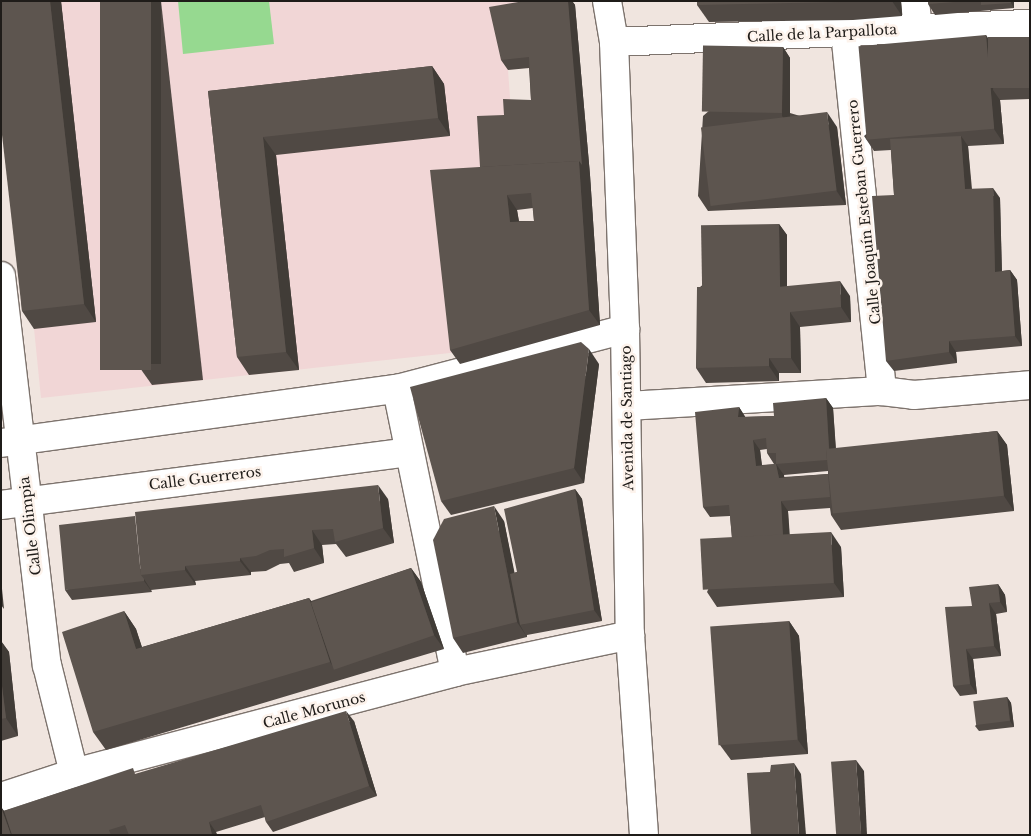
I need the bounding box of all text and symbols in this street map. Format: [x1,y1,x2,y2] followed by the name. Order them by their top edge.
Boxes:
[746,21,898,45] street label: Calle de la Parpallota
[844,99,884,325] street label: Calle Joaquín Esteban Guerrero
[617,345,637,491] street label: Avenida de Santiago
[148,463,262,493] street label: Calle Guerreros
[16,476,44,576] street label: Calle Olimpia
[261,688,367,732] street label: Calle Morunos

